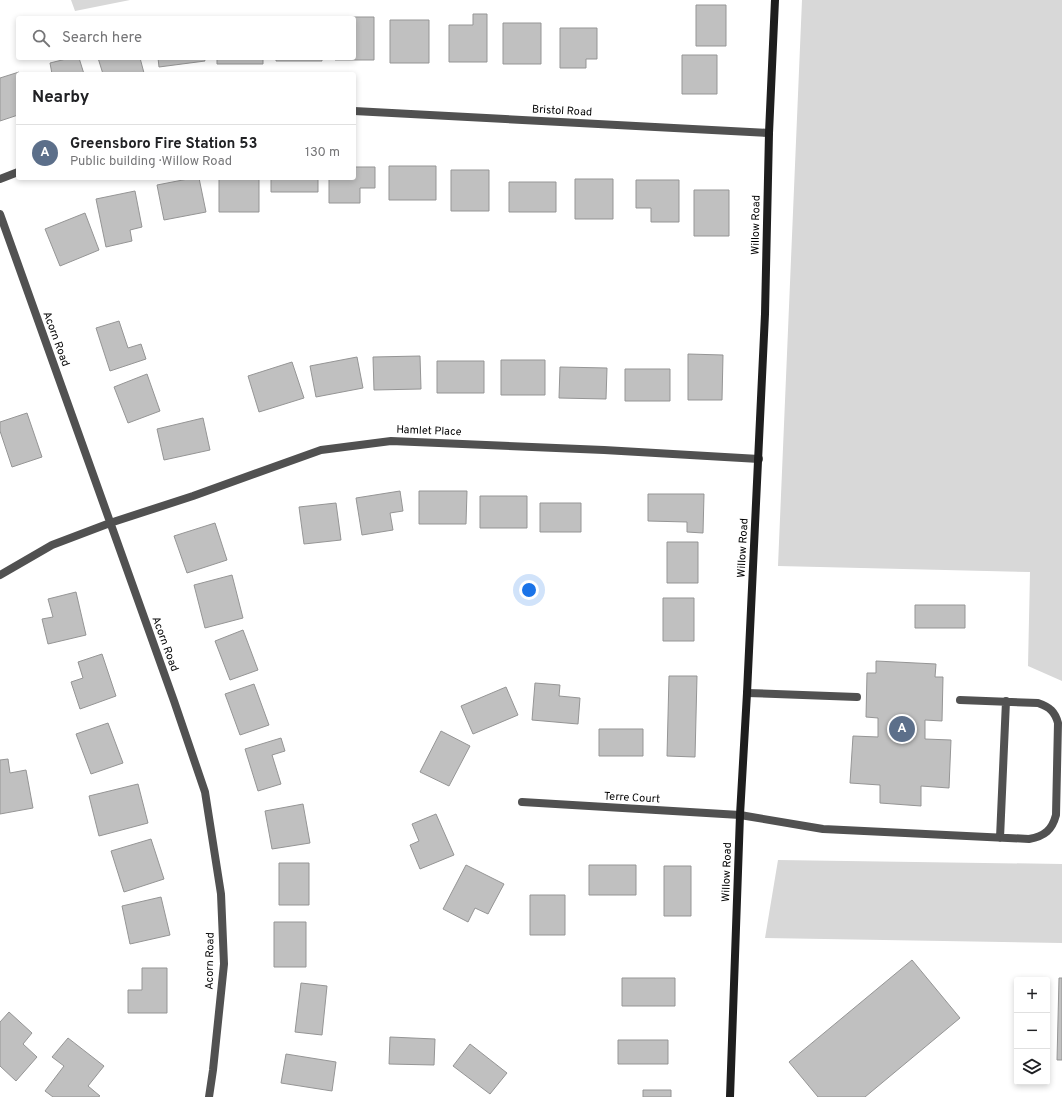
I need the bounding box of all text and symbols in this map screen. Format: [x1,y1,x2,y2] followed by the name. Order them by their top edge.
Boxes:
[16,16,356,60] search box
[30,27,52,49] icon: search
[62,29,142,48] text: Search here
[32,87,89,109] text: Nearby
[531,102,593,120] street label: Bristol Road
[70,135,257,154] text: Greensboro Fire Station 53
[40,145,50,161] text: A
[305,145,340,161] text: 130 m
[70,154,232,170] text: Public building · Willow Road
[748,195,764,255] street label: Willow Road
[40,310,72,368] street label: Acorn Road
[396,423,462,439] street label: Hamlet Place
[734,518,752,578] street label: Willow Road
[519,580,539,600] your location
[149,615,181,673] street label: Acorn Road
[889,714,915,744] pin: A
[603,790,661,806] street label: Terre Court
[719,842,735,902] street label: Willow Road
[202,932,218,990] street label: Acorn Road
[1014,977,1050,1085] map controls
[1014,977,1050,1013] button: +
[1014,1013,1050,1049] button: −
[1014,1049,1050,1085] button: layers

